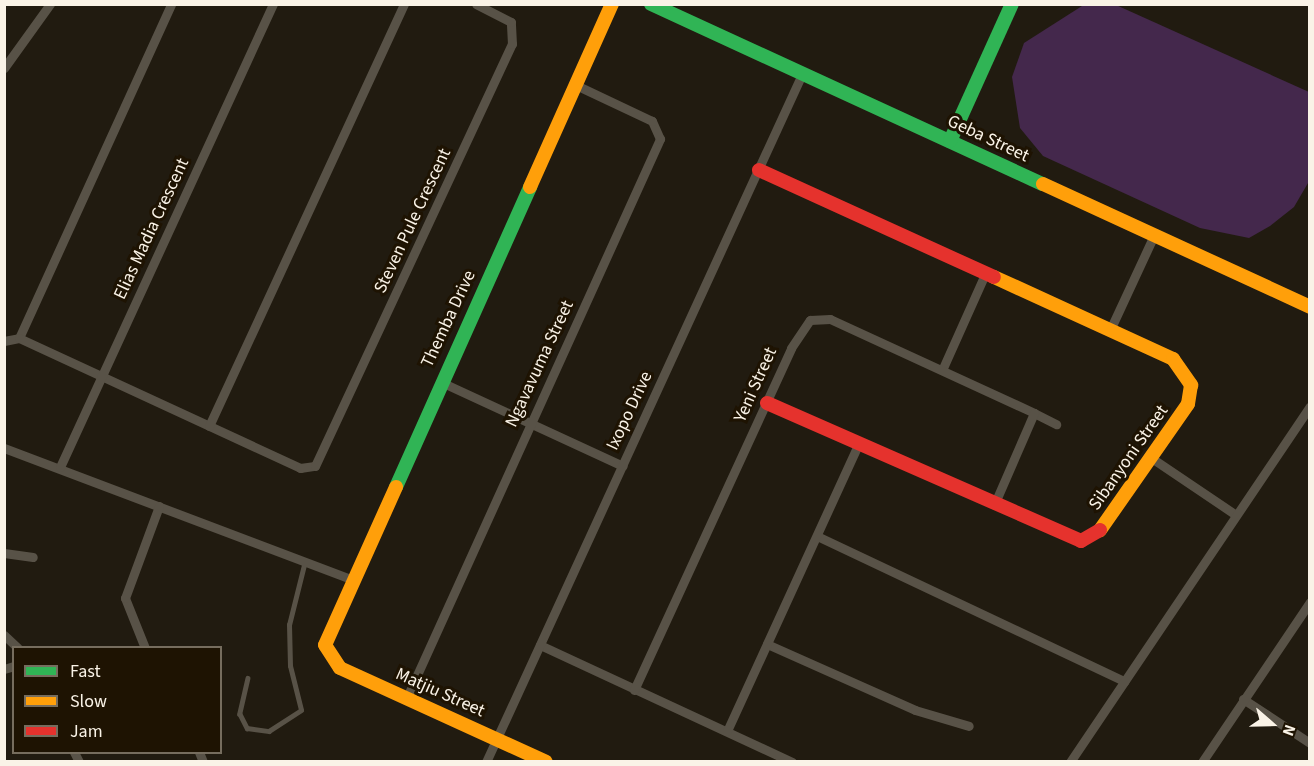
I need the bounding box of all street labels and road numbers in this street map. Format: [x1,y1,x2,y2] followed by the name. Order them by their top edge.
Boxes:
[944,111,1032,167] street label: Geba Street
[370,145,456,297] street label: Steven Pule Crescent
[110,155,194,303] street label: Elias Madia Crescent
[417,267,481,371] street label: Themba Drive
[501,297,579,431] street label: Ngavavuma Street
[730,344,782,426] street label: Yeni Street
[602,368,658,454] street label: Ixopo Drive
[1085,401,1173,515] street label: Sibanyoni Street
[392,664,488,722] street label: Matjiu Street

